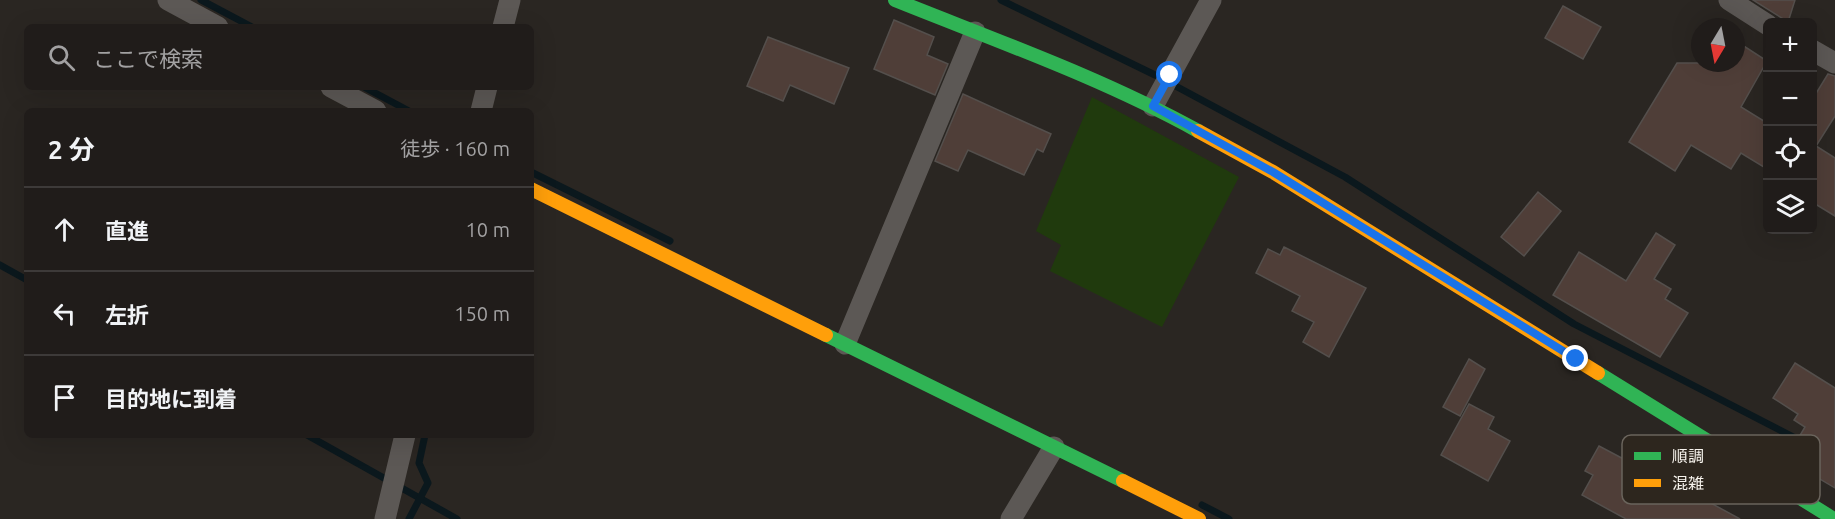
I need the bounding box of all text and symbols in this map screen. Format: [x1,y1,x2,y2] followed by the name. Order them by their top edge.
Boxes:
[1691,18,1745,72] north arrow
[1763,18,1817,234] map controls
[1763,18,1817,72] button: +
[24,24,534,90] search box
[45,41,78,74] icon: search
[93,46,203,71] text: ここで検索
[1156,61,1182,87] route start
[1763,72,1817,126] button: −
[1763,126,1817,180] button: locate
[48,135,95,164] text: 2 分
[400,137,510,160] text: 徒歩 · 160 m
[1763,180,1817,234] button: layers
[48,213,81,246] icon: ahead
[105,218,149,243] text: 直進
[466,218,510,241] text: 10 m
[48,297,81,330] icon: left
[105,302,149,327] text: 左折
[454,302,510,325] text: 150 m
[1562,345,1588,371] route end
[48,381,81,414] icon: arrive
[105,386,237,411] text: 目的地に到着
[1622,435,1820,504] legend
[1672,447,1704,465] text: 順調
[1672,474,1704,492] text: 混雑

